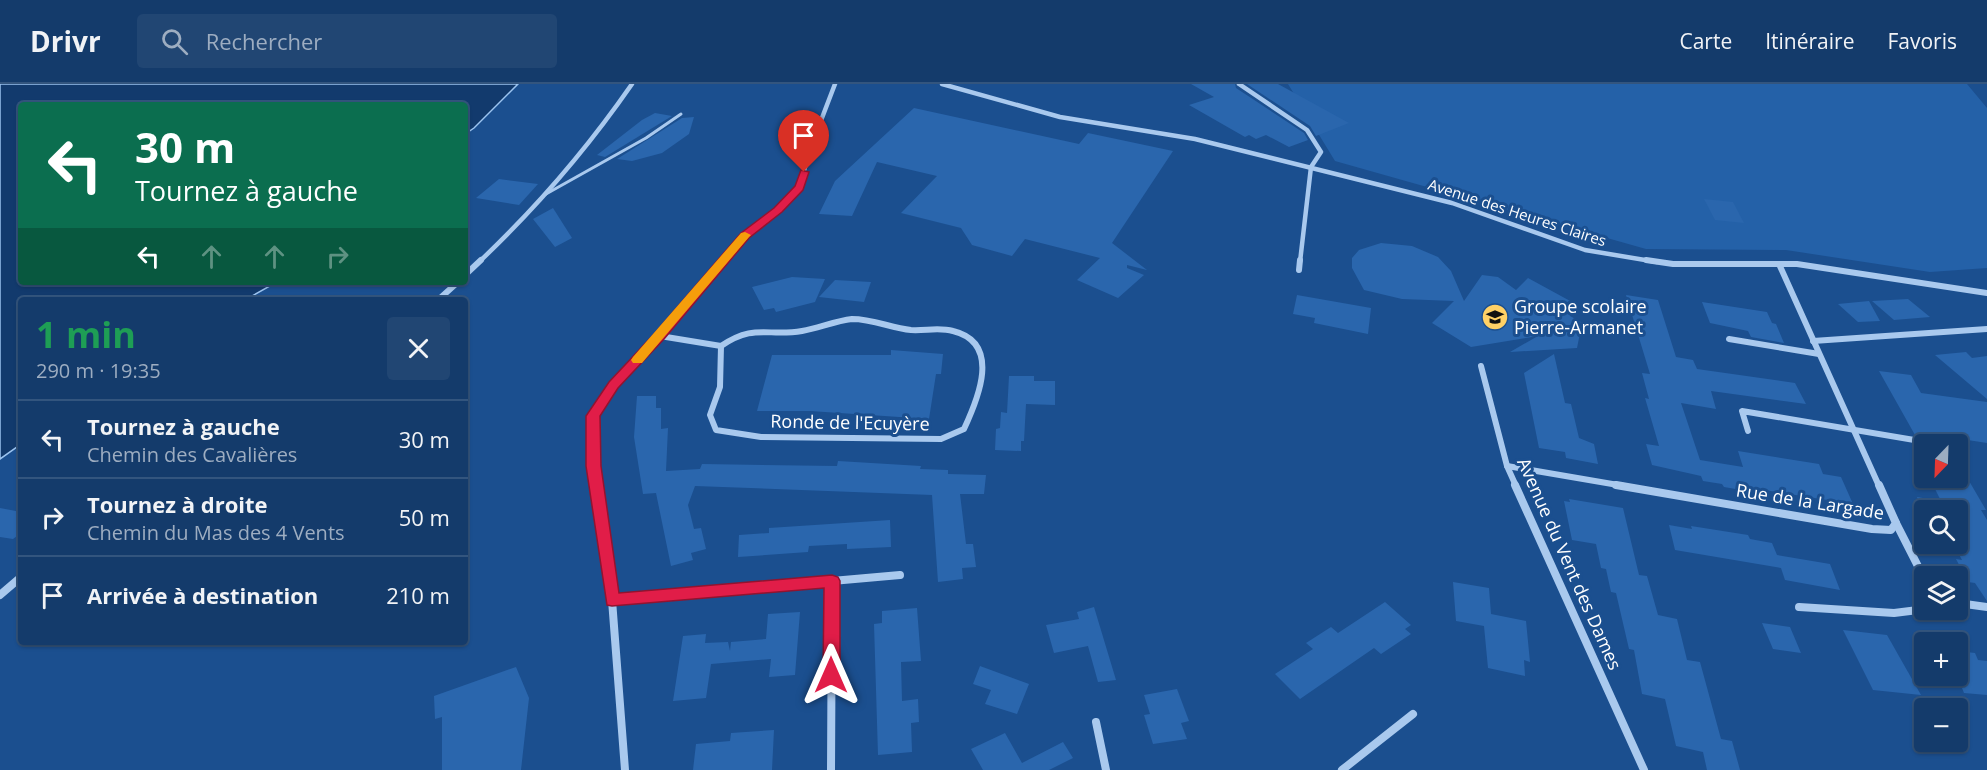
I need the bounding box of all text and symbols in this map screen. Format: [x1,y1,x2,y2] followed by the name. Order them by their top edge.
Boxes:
[137,14,557,68] search box
[30,22,101,60] text: Drivr
[158,25,191,58] icon: search
[206,26,322,56] text: Rechercher
[1679,27,1732,55] text: Carte
[1765,27,1854,55] text: Itinéraire
[1887,27,1957,55] text: Favoris
[778,110,829,172] pin
[135,118,235,175] text: 30 m
[787,119,820,152] icon: arrive
[36,126,114,204] icon: left
[135,172,358,209] text: Tournez à gauche
[1426,174,1609,250] street label: Avenue des Heures Claires
[132,240,165,273] icon: left
[195,240,228,273] icon: ahead
[258,240,291,273] icon: ahead
[321,240,354,273] icon: right
[1514,294,1647,339] place label: Groupe scolaire Pierre-Armanet
[1480,302,1510,332] school or university icon: Groupe scolaire Pierre-Armanet
[36,310,136,359] text: 1 min
[387,317,450,380] button: close
[36,357,161,384] text: 290 m · 19:35
[770,409,930,435] street label: Ronde de l'Ecuyère
[87,411,280,441] text: Tournez à gauche
[36,423,69,456] icon: left
[399,424,450,454] text: 30 m
[1914,434,1968,488] north arrow
[1914,434,1968,752] map controls
[87,441,297,468] text: Chemin des Cavalières
[1512,454,1628,673] street label: Avenue du Vent des Dames
[1734,477,1886,525] street label: Rue de la Largade
[87,489,268,519] text: Tournez à droite
[1914,500,1968,554] button: search
[36,501,69,534] icon: right
[399,502,450,532] text: 50 m
[87,519,345,546] text: Chemin du Mas des 4 Vents
[1914,566,1968,620] button: layers
[36,579,69,612] icon: arrive
[87,580,318,610] text: Arrivée à destination
[386,580,450,610] text: 210 m
[1914,632,1968,686] button: +
[799,643,863,707] position arrow
[1914,698,1968,752] button: −

